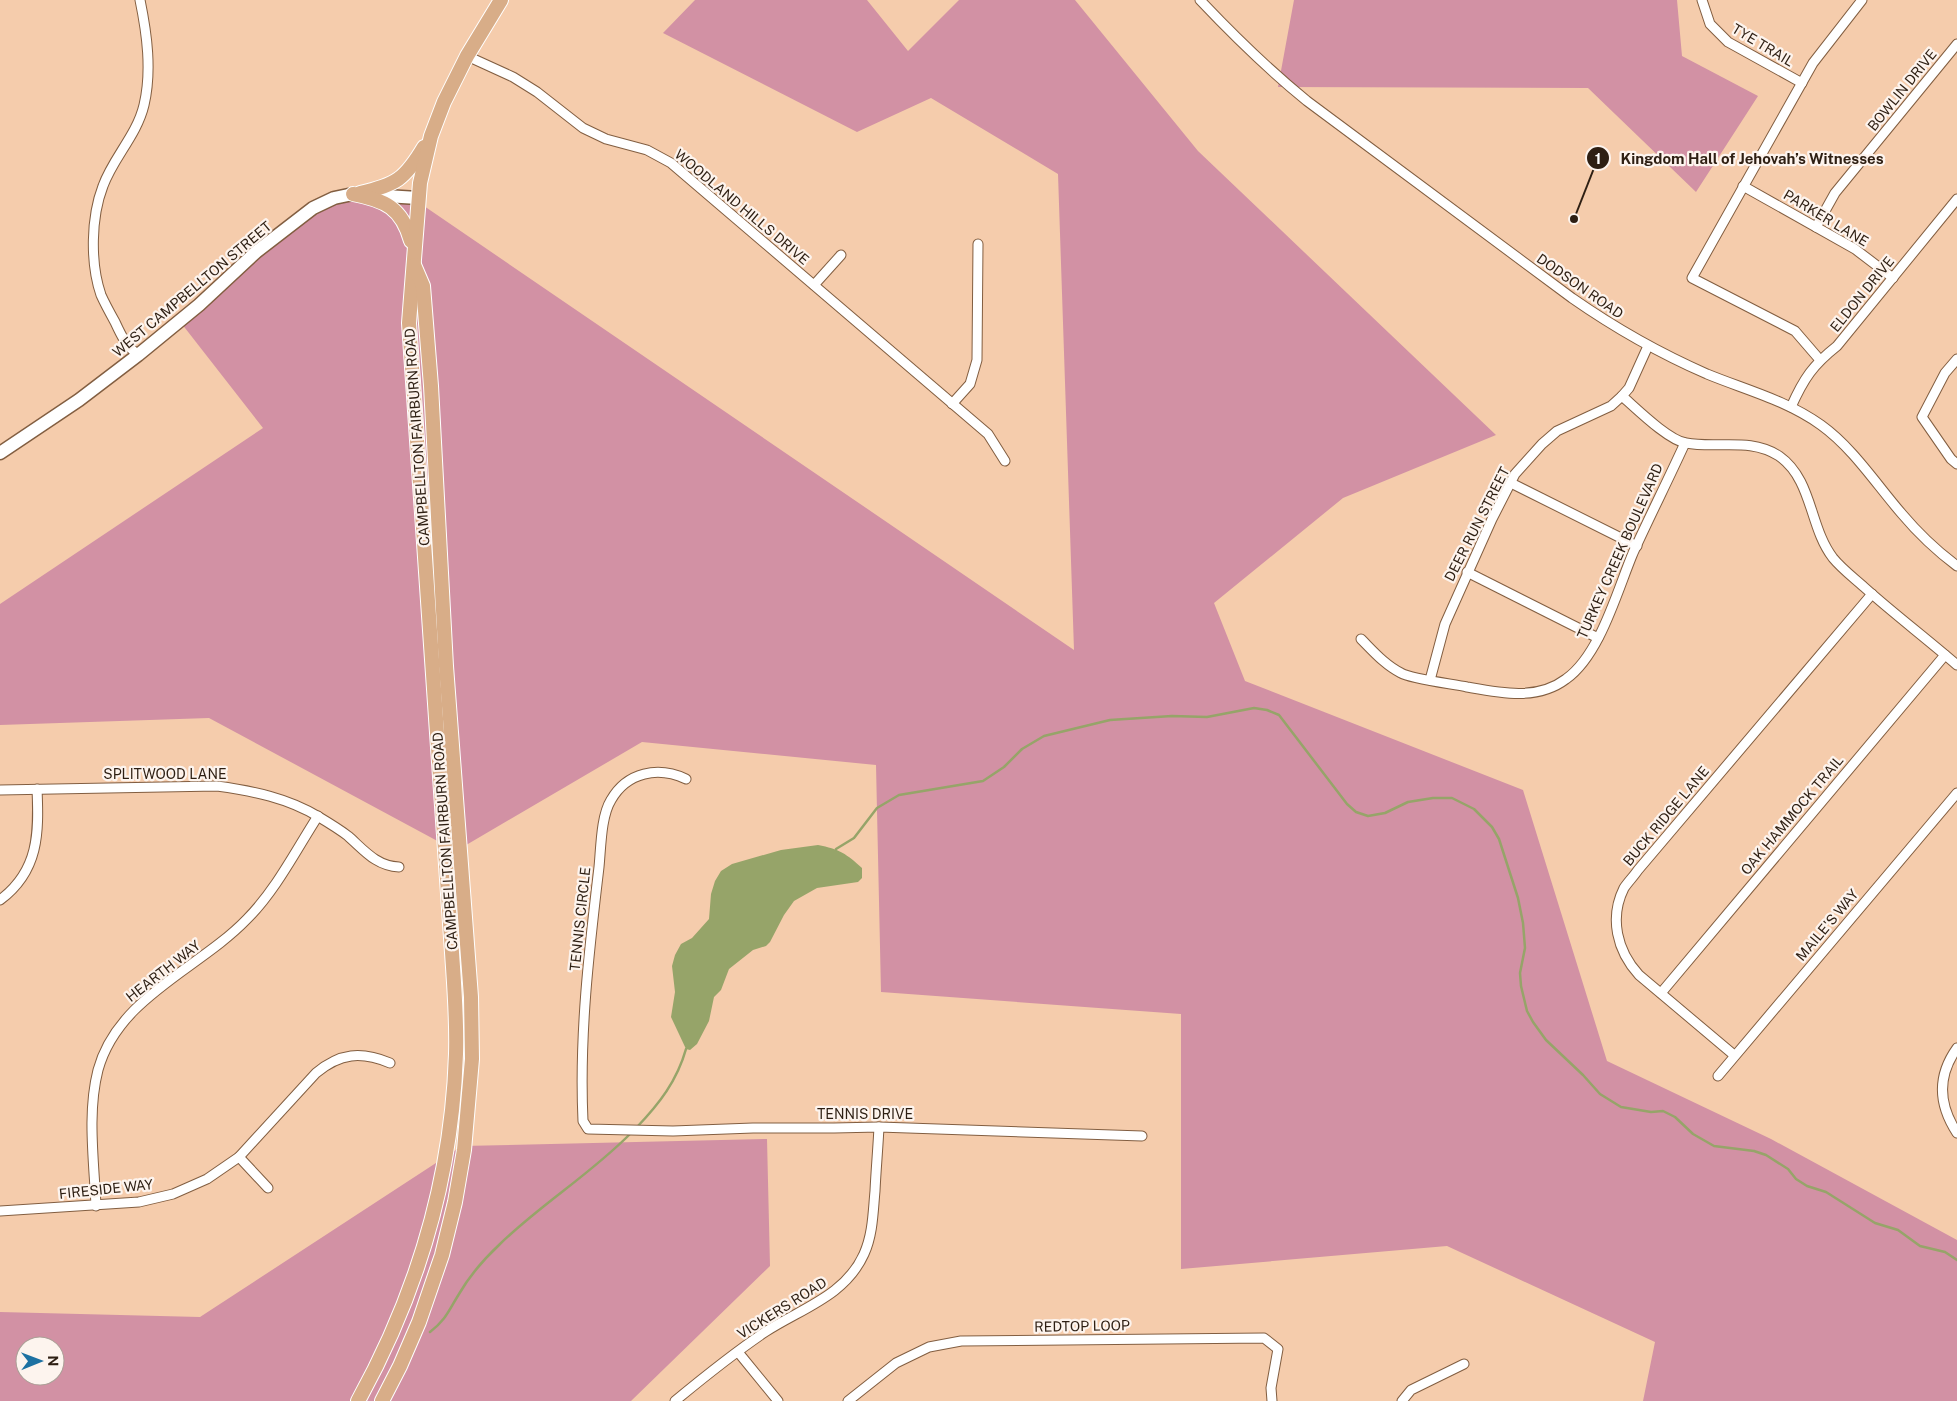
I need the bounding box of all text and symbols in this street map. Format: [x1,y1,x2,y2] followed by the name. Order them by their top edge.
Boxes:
[1729,20,1797,70] street label: TYE TRAIL
[1864,46,1940,134] street label: BOWLIN DRIVE
[1586,143,1894,173] callout: Kingdom Hall of Jehovah’s Witnesses
[672,146,812,268] street label: WOODLAND HILLS DRIVE
[1595,150,1601,167] text: 1
[1620,150,1884,167] text: Kingdom Hall of Jehovah’s Witnesses
[1781,186,1871,250] street label: PARKER LANE
[109,218,275,360] street label: WEST CAMPBELLTON STREET
[1534,250,1626,322] street label: DODSON ROAD
[1827,253,1897,335] street label: ELDON DRIVE
[401,327,433,547] street label: CAMPBELLTON FAIRBURN ROAD
[1574,461,1666,641] street label: TURKEY CREEK BOULEVARD
[1441,464,1513,584] street label: DEER RUN STREET
[429,731,461,951] street label: CAMPBELLTON FAIRBURN ROAD
[1737,752,1847,878] street label: OAK HAMMOCK TRAIL
[1620,763,1712,869] street label: BUCK RIDGE LANE
[103,766,227,782] street label: SPLITWOOD LANE
[567,866,593,972] street label: TENNIS CIRCLE
[1793,886,1862,964] street label: MAILE'S WAY
[123,937,204,1005] street label: HEARTH WAY
[817,1106,913,1122] street label: TENNIS DRIVE
[58,1176,154,1202] street label: FIRESIDE WAY
[734,1274,830,1342] street label: VICKERS ROAD
[1034,1317,1130,1335] street label: REDTOP LOOP
[15,1336,65,1386] north arrow
[45,1355,61,1366] text: N

